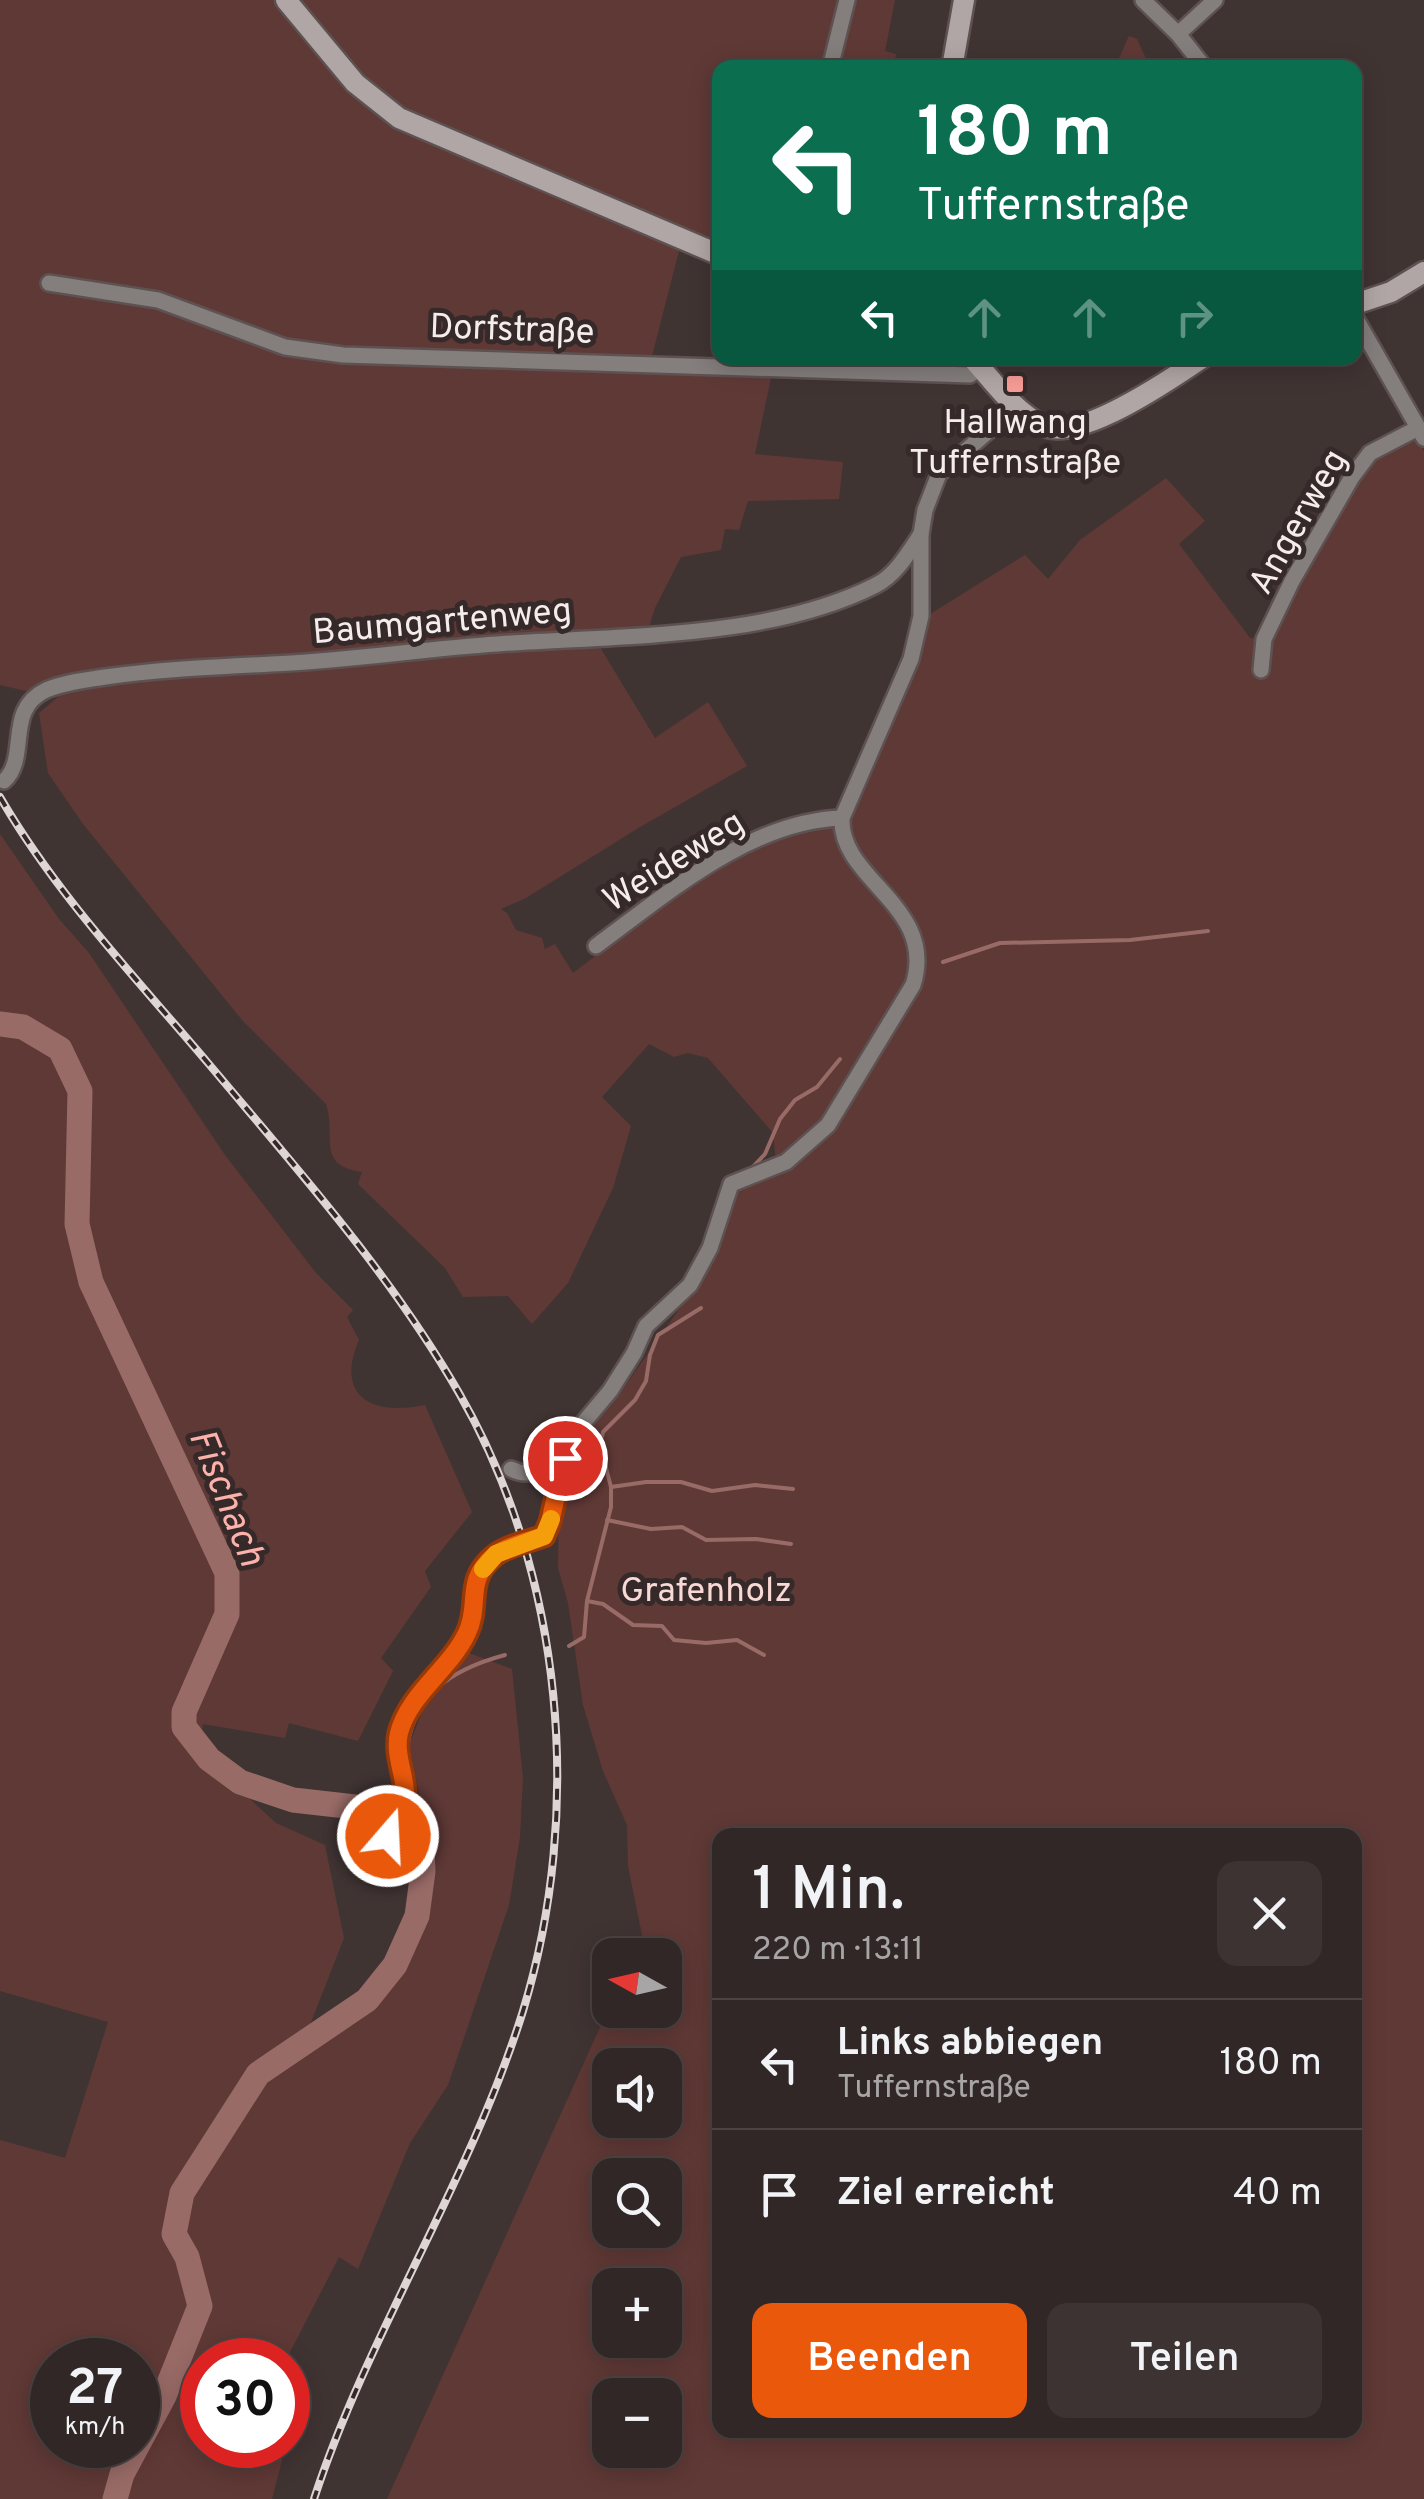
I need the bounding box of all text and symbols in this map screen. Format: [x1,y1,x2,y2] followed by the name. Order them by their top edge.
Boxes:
[917,92,1113,181] text: 180 m
[752,100,882,230] icon: left
[917,179,1190,236] text: Tuffernstraße
[852,290,907,345] icon: left
[957,290,1012,345] icon: ahead
[1062,290,1117,345] icon: ahead
[1167,290,1222,345] icon: right
[429,306,595,356] street label: Dorfstraße
[1004,373,1026,395] marker: Hallwang Tuffernstraße
[909,402,1121,486] place label: Hallwang Tuffernstraße
[1240,442,1359,603] street label: Angerweg
[311,590,574,656] street label: Baumgartenweg
[596,802,753,923] street label: Weideweg
[523,1416,608,1501] pin
[175,1422,275,1575] water label: Fischach
[538,1431,593,1486] icon: arrive
[620,1570,792,1614] park label: Grafenholz
[336,1784,440,1888] position arrow
[752,1855,905,1931] text: 1 Min.
[1217,1861,1322,1966] button: close
[752,1931,924,1971] text: 220 m · 13:11
[592,1938,682,2028] north arrow
[592,1938,682,2468] map controls
[837,2020,1103,2069] text: Links abbiegen
[752,2037,807,2092] icon: left
[1219,2040,1322,2089] text: 180 m
[592,2048,682,2138] button: sound
[837,2069,1031,2109] text: Tuffernstraße
[592,2158,682,2248] button: search
[752,2167,807,2222] icon: arrive
[837,2170,1055,2219] text: Ziel erreicht
[1233,2170,1322,2219] text: 40 m
[592,2268,682,2358] button: +
[752,2303,1027,2418] button: Beenden
[1047,2303,1322,2418] button: Teilen
[180,2338,310,2468] speed limit sign: 30
[67,2359,123,2422] text: 27
[592,2378,682,2468] button: −
[65,2412,125,2444] text: km/h

